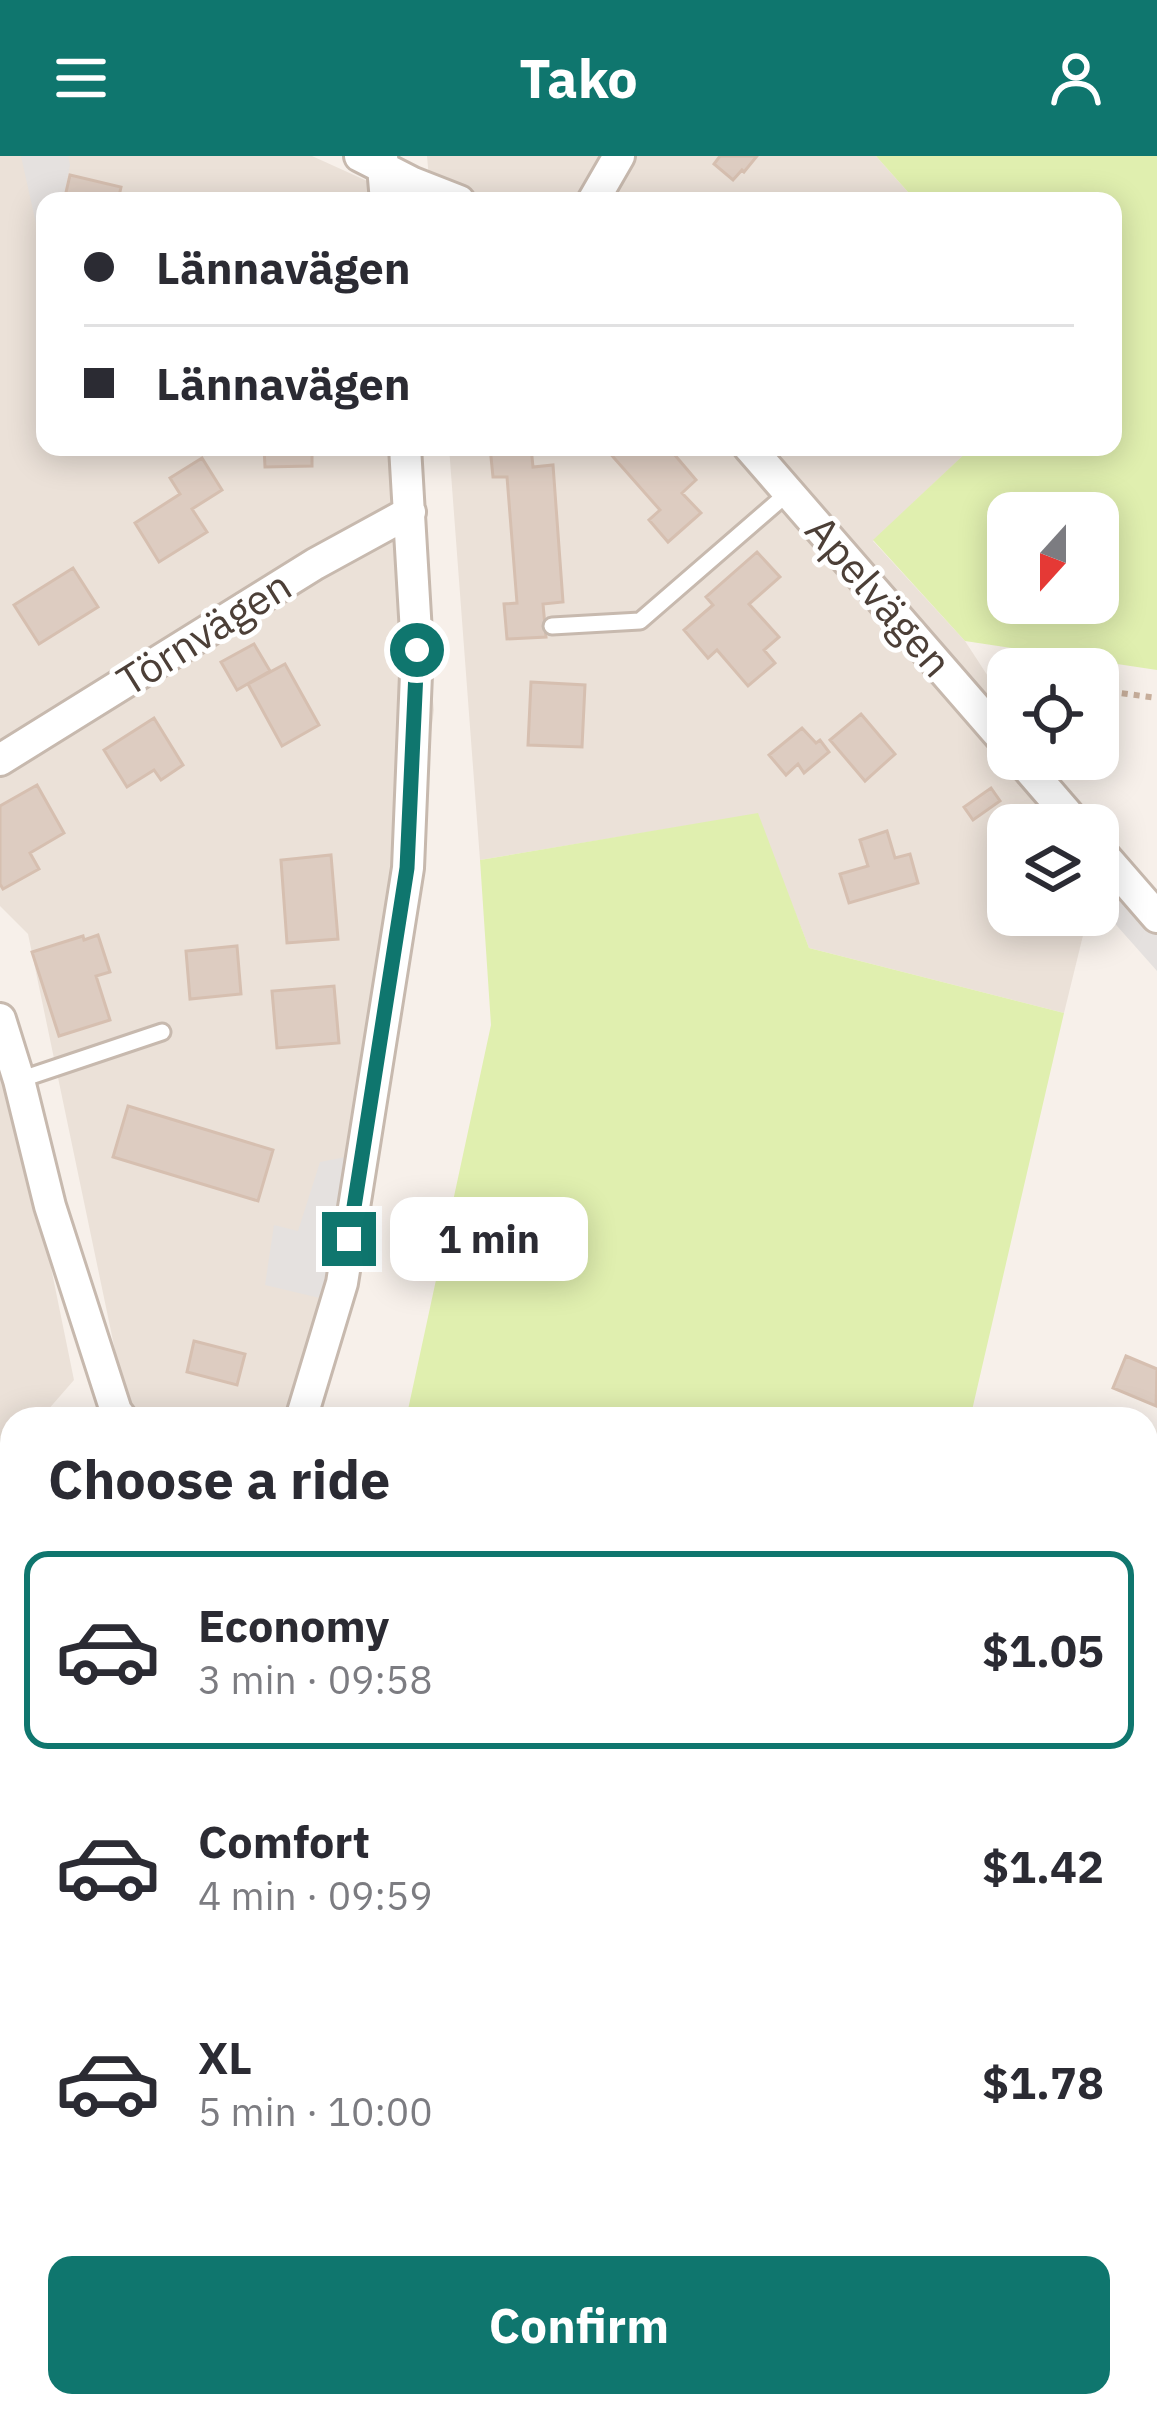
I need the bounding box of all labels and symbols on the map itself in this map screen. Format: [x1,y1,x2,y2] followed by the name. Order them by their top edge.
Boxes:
[987,492,1119,624] north arrow
[794,503,965,688] street label: Apelvägen
[106,558,301,708] street label: Törnvägen
[390,623,444,677] route start
[391,1197,589,1281] callout: 1 min
[322,1212,376,1266] route end

